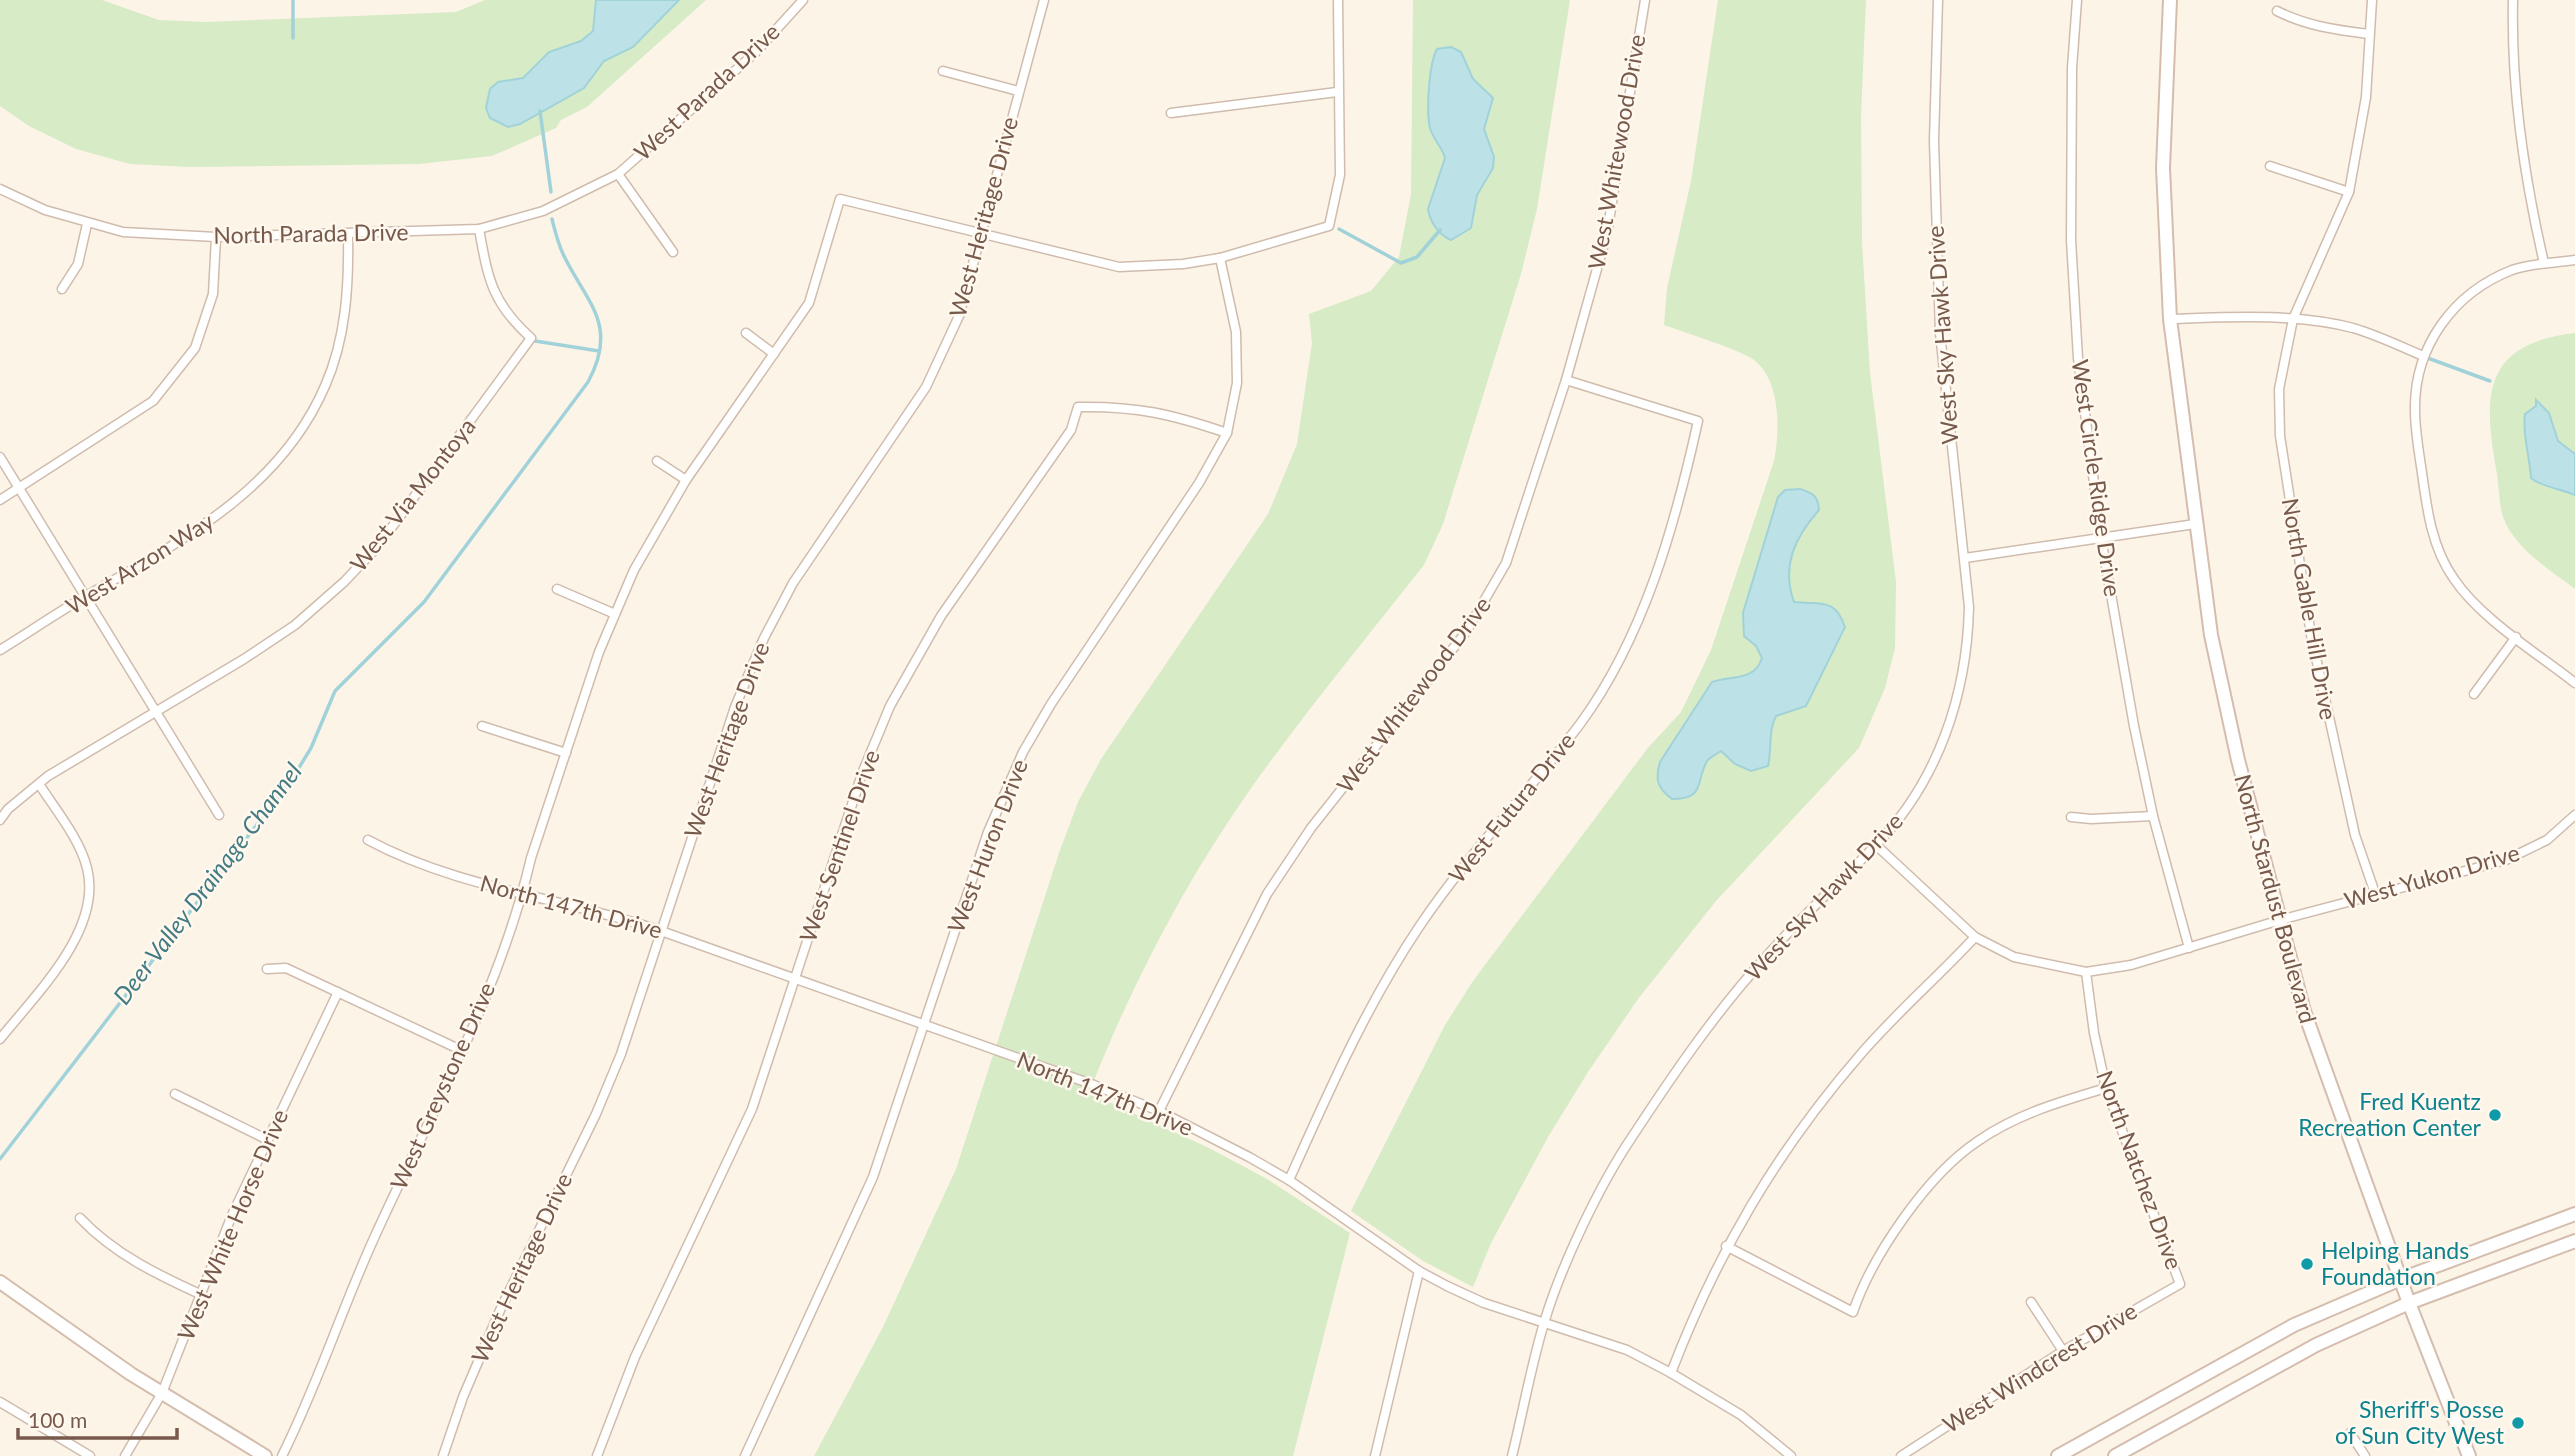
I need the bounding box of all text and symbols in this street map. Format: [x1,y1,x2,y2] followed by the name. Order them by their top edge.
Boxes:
[628,17,785,166] street label: West Parada Drive
[1582,32,1650,272] street label: West Whitewood Drive
[943,113,1023,320] street label: West Heritage Drive
[213,217,409,249] street label: North Parada Drive
[1920,225,1964,445] street label: West Sky Hawk Drive
[2066,357,2128,598] street label: West Circle Ridge Drive
[344,412,481,577] street label: West Via Montoya
[2277,496,2343,722] street label: North Gable Hill Drive
[60,506,219,620] street label: West Arzon Way
[1330,591,1496,798] street label: West Whitewood Drive
[678,638,774,841] street label: West Heritage Drive
[1442,727,1580,888] street label: West Futura Drive
[793,746,885,945] street label: West Sentinel Drive
[941,755,1033,936] street label: West Huron Drive
[107,756,307,1009] water label: Deer Valley Drainage Channel
[2229,771,2323,1026] street label: North Stardust Boulevard
[1738,807,1908,986] street label: West Sky Hawk Drive
[2341,838,2522,914] street label: West Yukon Drive
[477,868,665,944] street label: North 147th Drive
[384,978,500,1193] street label: West Greystone Drive
[1013,1045,1197,1141] street label: North 147th Drive
[2091,1067,2189,1273] street label: North Natchez Drive
[2298,1087,2482,1141] place label: Fred Kuentz Recreation Center
[171,1105,293,1344] street label: West White Horse Drive
[2487,1107,2503,1123] marker: Fred Kuentz Recreation Center
[465,1168,577,1367] street label: West Heritage Drive
[2321,1236,2469,1290] place label: Helping Hands Foundation
[2299,1256,2315,1272] marker: Helping Hands Foundation
[1937,1296,2142,1438] street label: West Windcrest Drive
[2335,1395,2505,1449] place label: Sheriff's Posse of Sun City West
[18,1396,177,1440] scale bar
[28,1407,87,1432] text: 100 m
[2510,1415,2526,1431] marker: Sheriff's Posse of Sun City West

